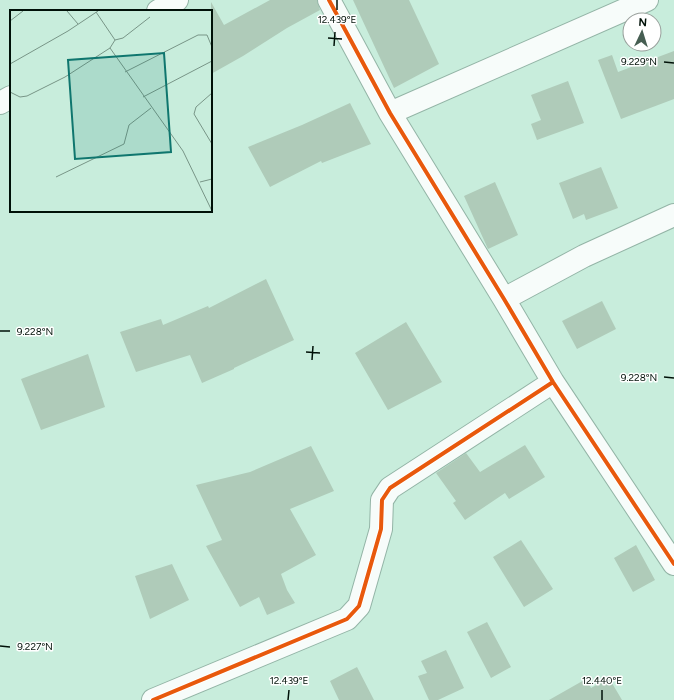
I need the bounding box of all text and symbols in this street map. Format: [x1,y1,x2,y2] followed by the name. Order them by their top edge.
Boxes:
[10,10,212,212] inset map
[622,12,662,52] north arrow
[318,13,356,26] text: 12.439°E
[638,16,647,29] text: N
[621,55,657,68] text: 9.229°N
[17,325,53,338] text: 9.228°N
[621,371,657,384] text: 9.228°N
[17,640,53,653] text: 9.227°N
[270,674,308,687] text: 12.439°E
[582,674,622,687] text: 12.440°E

